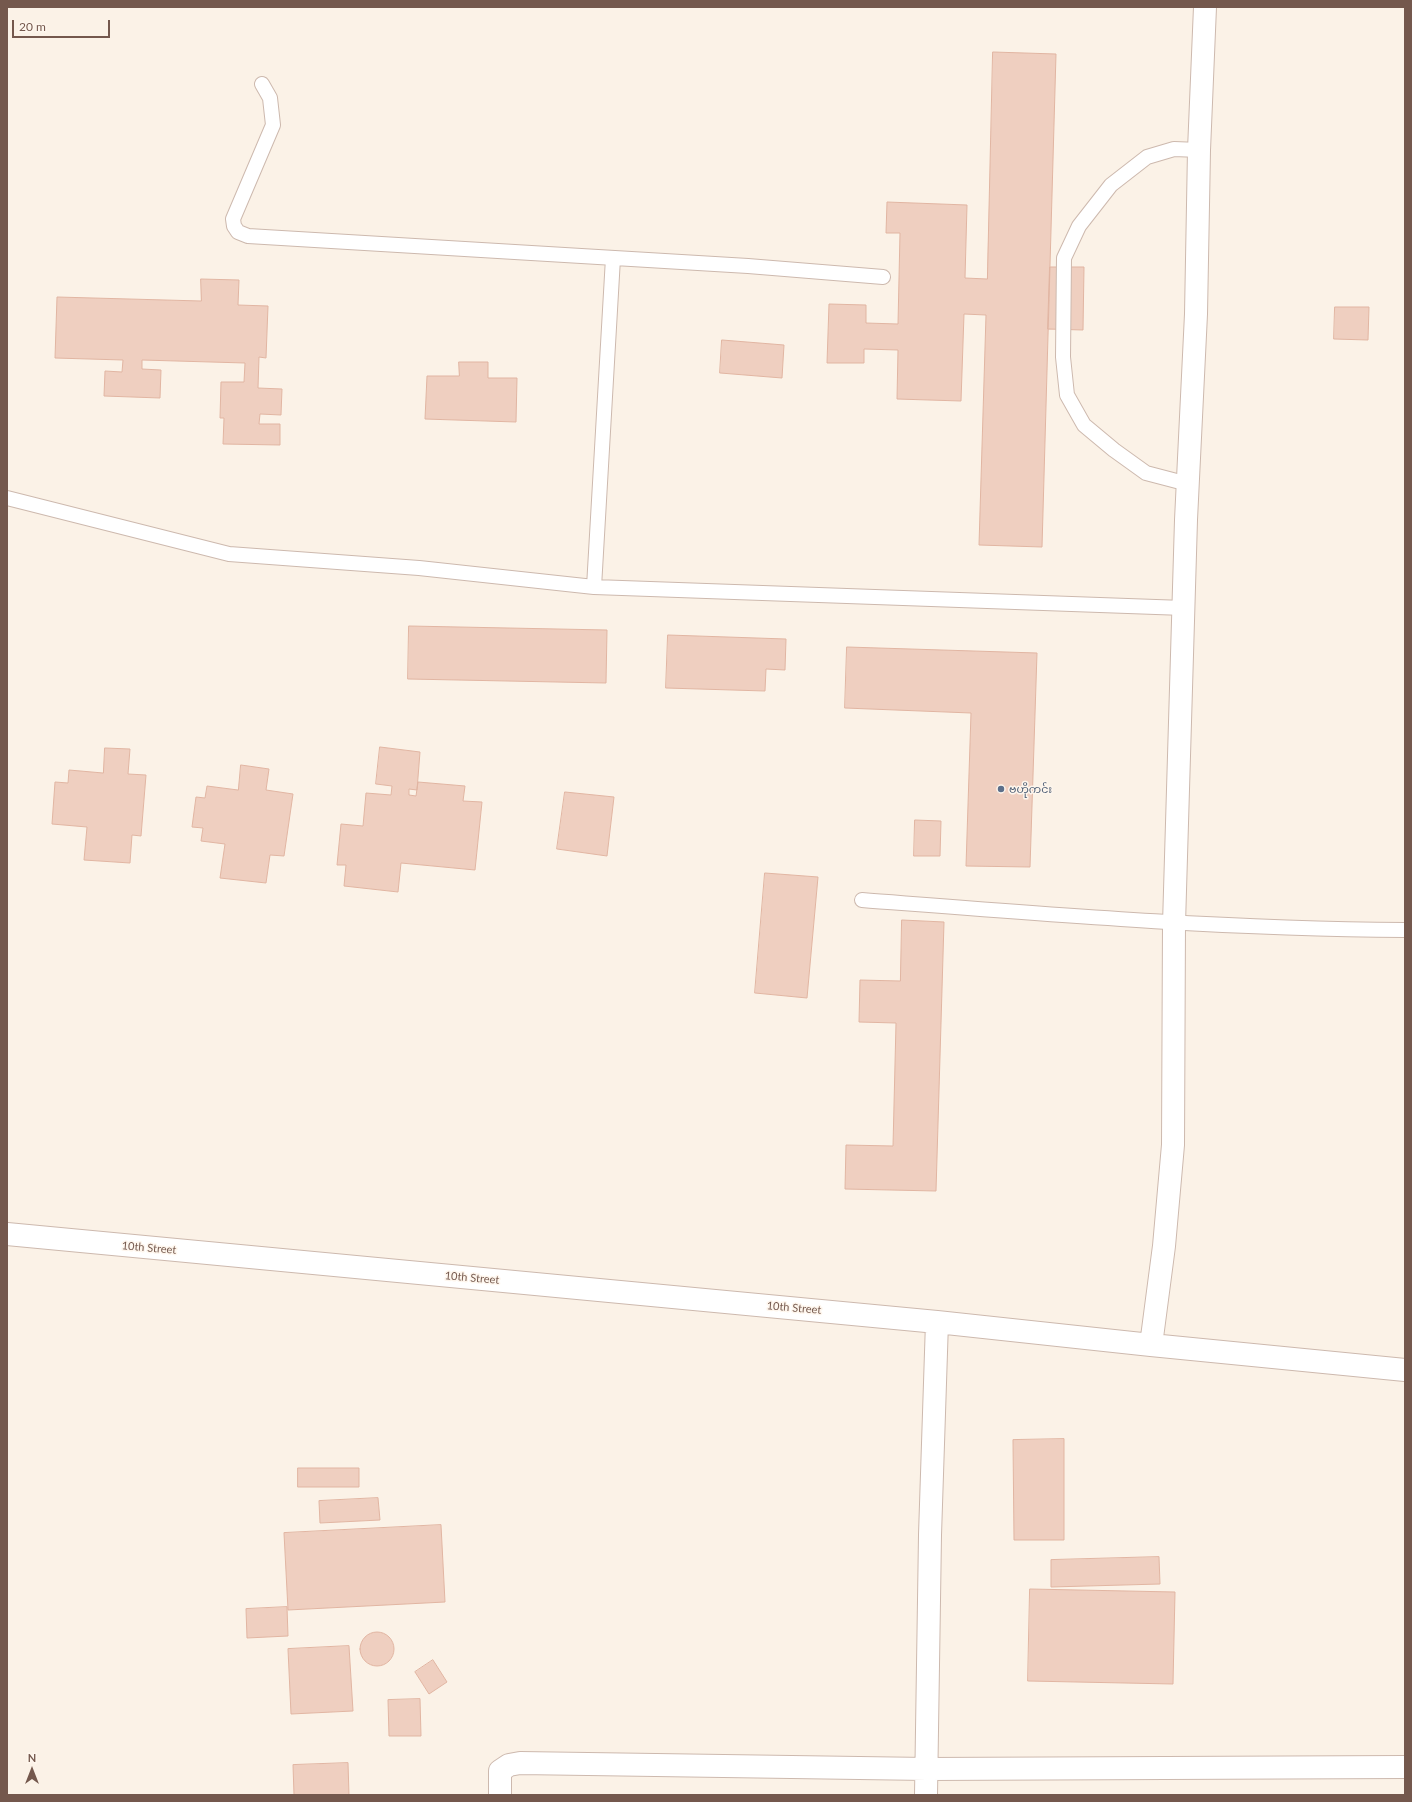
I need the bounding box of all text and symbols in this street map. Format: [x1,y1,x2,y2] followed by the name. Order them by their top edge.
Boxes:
[14,12,112,38] scale bar
[19,19,46,34] text: 20 m
[1009,782,1052,796] place label: ဗဟိုကင်း
[996,784,1006,794] marker: ဗဟိုကင်း
[121,1239,177,1257] street label: 10th Street
[444,1269,500,1287] street label: 10th Street
[766,1299,822,1317] street label: 10th Street
[12,1750,52,1790] north arrow
[28,1751,36,1764] text: N

